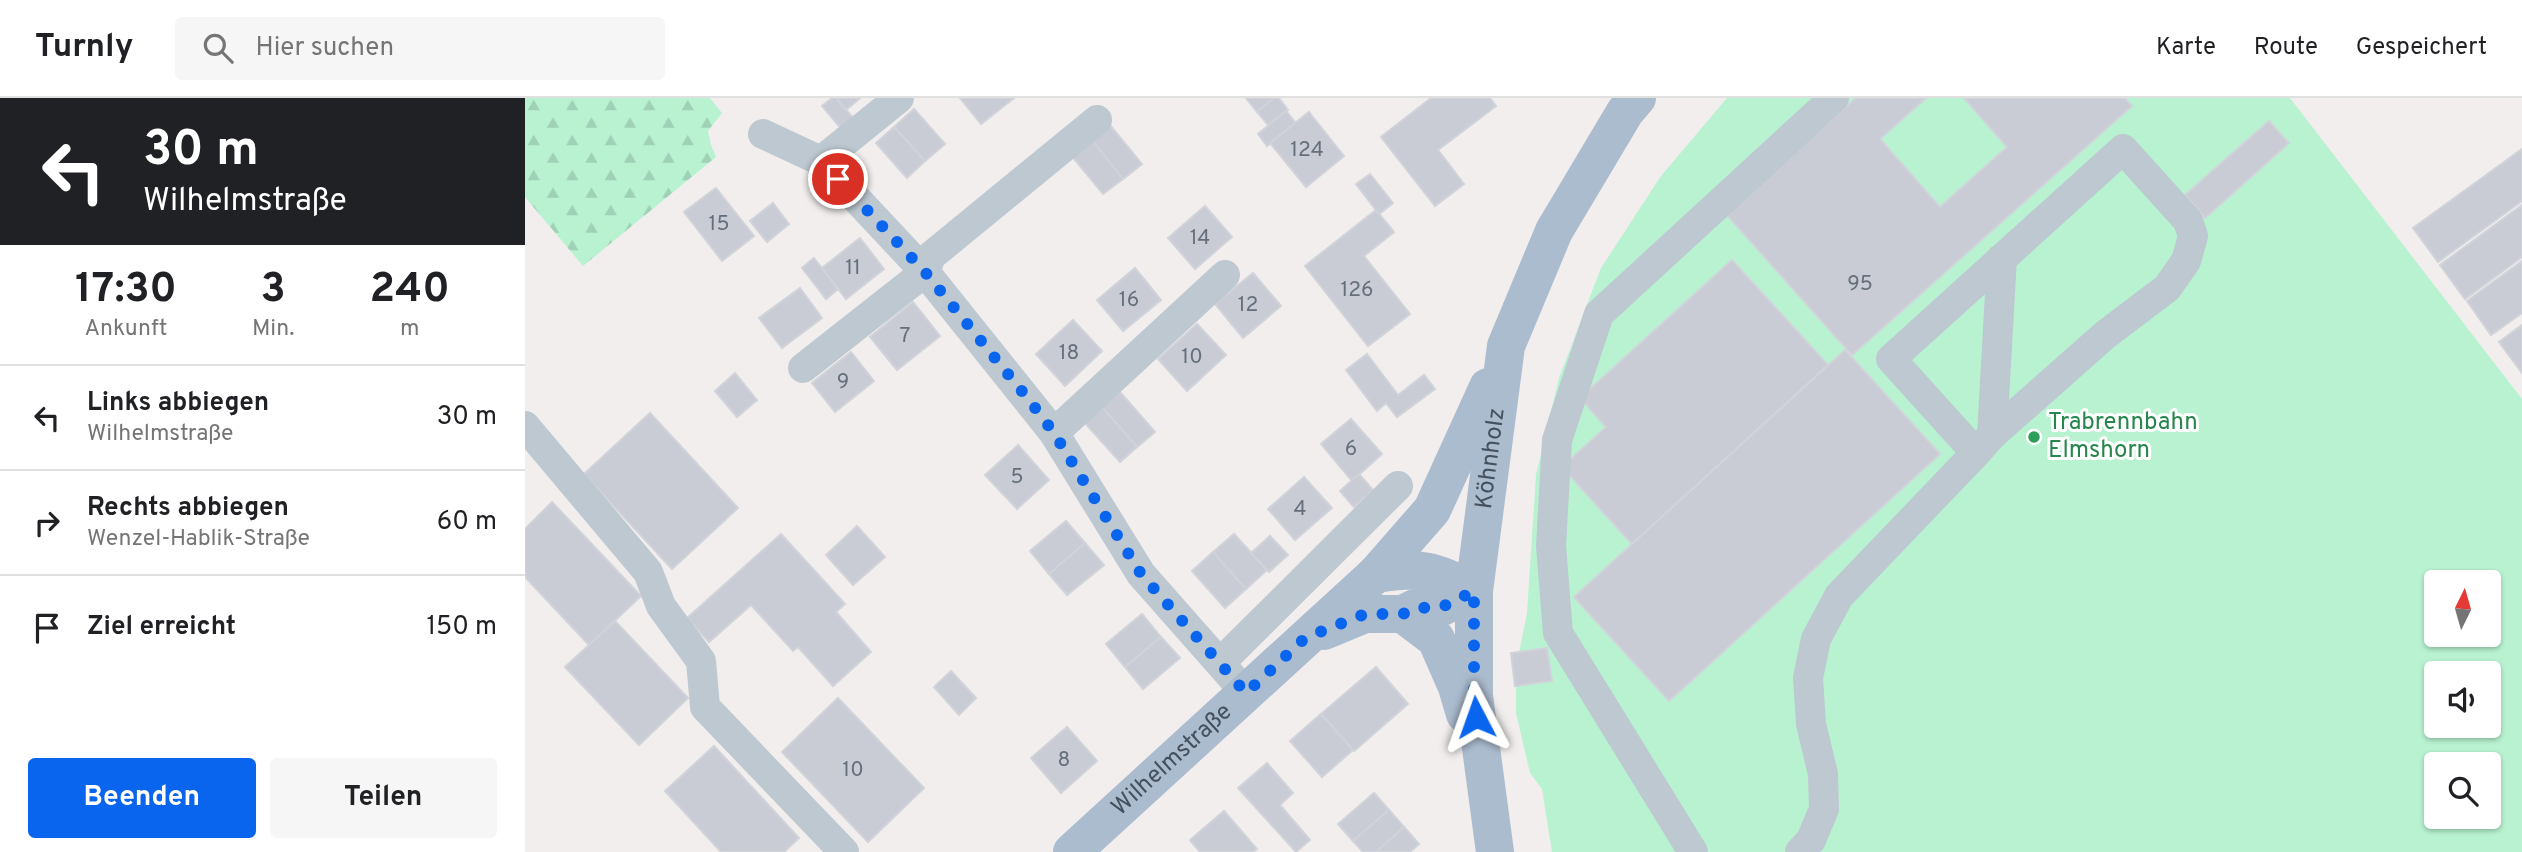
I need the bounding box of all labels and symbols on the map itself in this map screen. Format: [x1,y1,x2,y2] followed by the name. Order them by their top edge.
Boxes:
[1290,137,1324,164] house number: 124
[808,149,868,209] pin
[709,211,729,238] house number: 15
[1190,225,1210,252] house number: 14
[845,255,861,282] house number: 11
[1847,271,1873,298] house number: 95
[1340,277,1374,304] house number: 126
[1119,287,1139,314] house number: 16
[1238,292,1258,319] house number: 12
[900,323,911,350] house number: 7
[1059,340,1079,367] house number: 18
[1181,344,1203,371] house number: 10
[837,369,849,396] house number: 9
[1470,406,1513,511] street label: Köhnholz
[2048,408,2198,466] place label: Trabrennbahn Elmshorn
[2026,429,2042,445] marker: Trabrennbahn Elmshorn
[1345,436,1357,463] house number: 6
[1010,464,1024,491] house number: 5
[1293,496,1307,523] house number: 4
[2424,570,2501,648] north arrow
[1439,680,1513,754] position arrow
[1106,698,1239,823] street label: Wilhelmstraße
[1058,747,1070,774] house number: 8
[842,757,864,784] house number: 10

